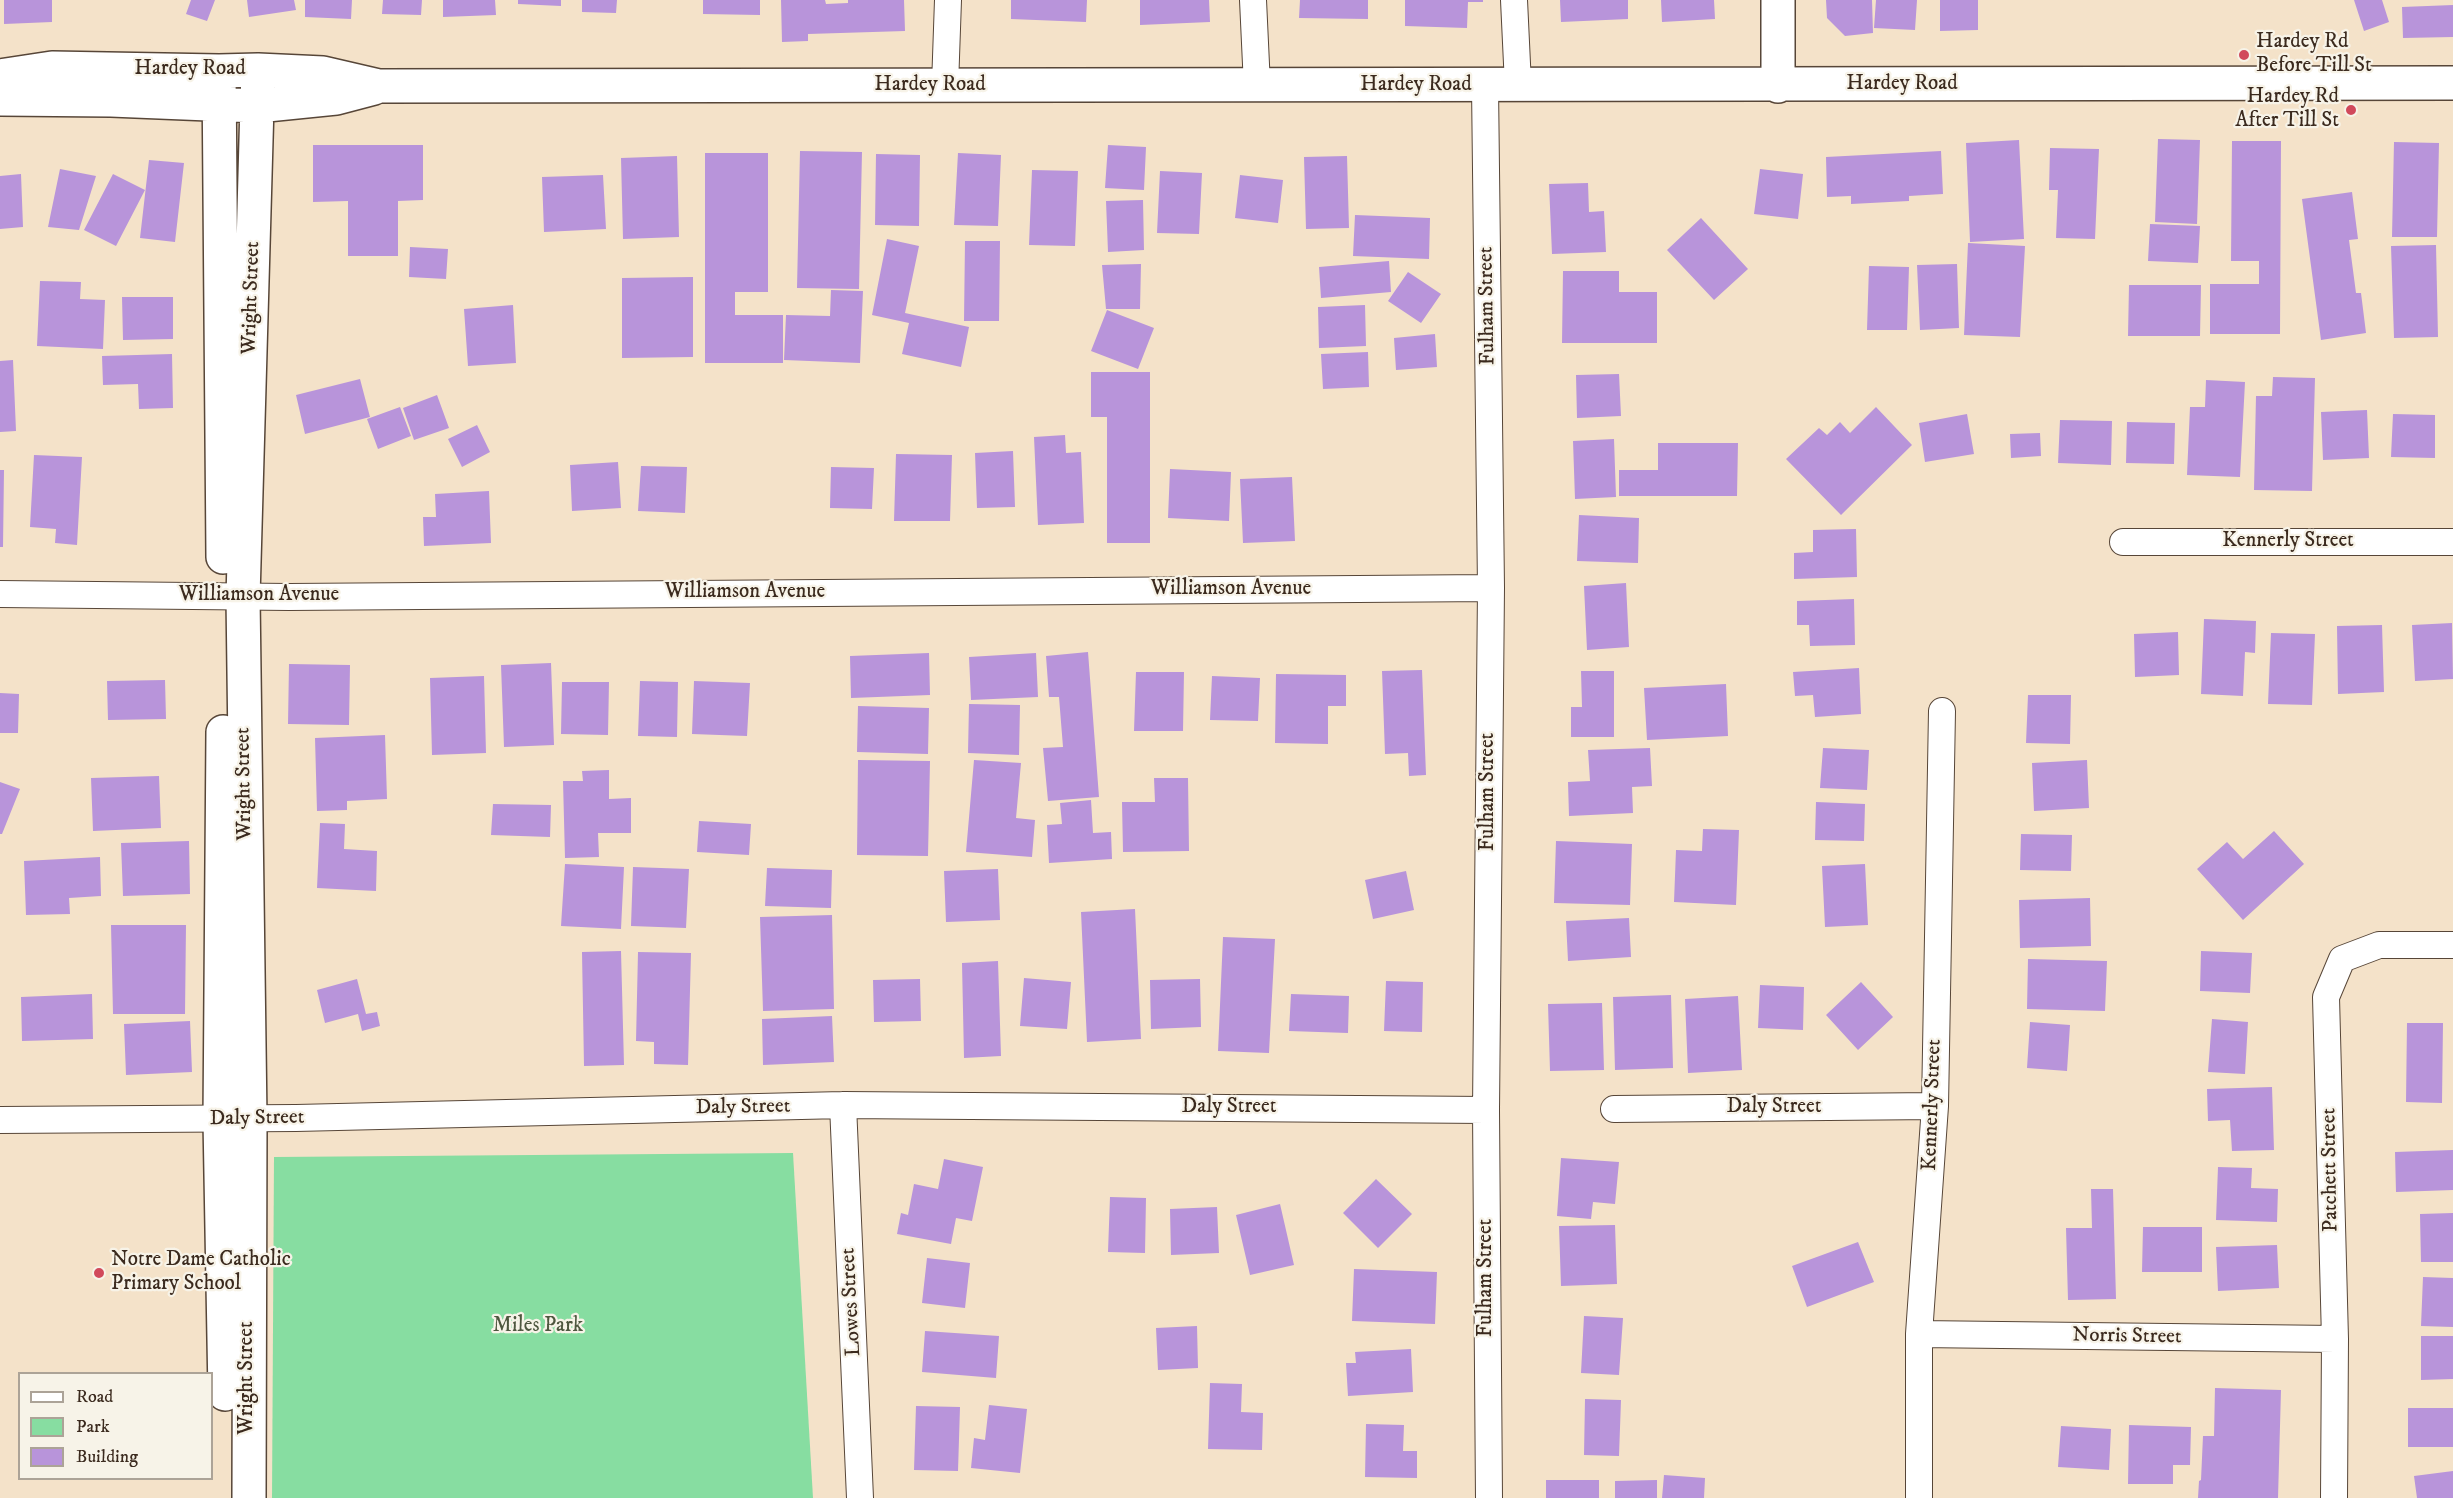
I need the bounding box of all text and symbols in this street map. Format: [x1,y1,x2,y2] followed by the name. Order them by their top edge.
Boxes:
[2256,30,2372,80] place label: Hardey Rd Before Till St
[2237,48,2251,62] marker: Hardey Rd Before Till St
[134,57,246,83] street label: Hardey Road
[1846,72,1958,98] street label: Hardey Road
[874,73,986,99] street label: Hardey Road
[1360,73,1472,99] street label: Hardey Road
[2235,85,2339,135] place label: Hardey Rd After Till St
[2344,103,2358,117] marker: Hardey Rd After Till St
[237,241,267,355] street label: Wright Street
[1474,246,1502,366] street label: Fulham Street
[2222,529,2354,555] street label: Kennerly Street
[1151,577,1311,603] street label: Williamson Avenue
[665,580,825,606] street label: Williamson Avenue
[179,583,339,609] street label: Williamson Avenue
[231,727,259,841] street label: Wright Street
[1476,733,1502,851] street label: Fulham Street
[1918,1039,1948,1171] street label: Kennerly Street
[695,1095,791,1121] street label: Daly Street
[1182,1095,1276,1121] street label: Daly Street
[1727,1095,1821,1121] street label: Daly Street
[209,1106,305,1132] street label: Daly Street
[2317,1108,2345,1232] street label: Patchett Street
[1474,1219,1500,1337] street label: Fulham Street
[837,1247,867,1357] street label: Lowes Street
[111,1248,291,1298] place label: Notre Dame Catholic Primary School
[92,1266,106,1280] marker: Notre Dame Catholic Primary School
[493,1314,583,1340] park label: Miles Park
[235,1321,261,1435] street label: Wright Street
[2072,1323,2182,1351] street label: Norris Street
[18,1372,213,1480] legend
[76,1386,113,1408] text: Road
[76,1416,110,1438] text: Park
[76,1446,138,1468] text: Building

